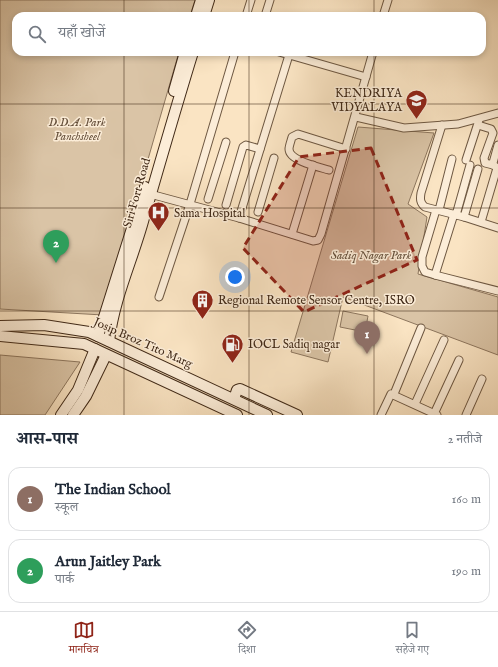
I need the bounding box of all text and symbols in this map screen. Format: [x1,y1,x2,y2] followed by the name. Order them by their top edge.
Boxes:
[12,12,486,56] search box
[26,23,48,45] icon: search
[58,23,105,42] text: यहाँ खोजें
[330,86,403,115] place label: KENDRIYA VIDYALAYA
[404,87,430,120] school or university icon: KENDRIYA VIDYALAYA
[49,115,106,144] park label: D.D.A. Park Panchsheel
[120,156,154,230] street label: Siri Fort Road
[145,200,171,233] hospital icon: Sama Hospital
[174,206,246,222] place label: Sama Hospital
[43,230,69,263] pin: 2
[331,248,411,264] park label: Sadiq Nagar Park
[225,267,245,287] your location
[189,287,215,320] building icon: Regional Remote Sensor Centre, ISRO
[218,293,415,308] place label: Regional Remote Sensor Centre, ISRO
[89,314,195,373] street label: Josip Broz Tito Marg
[354,321,380,354] pin: 1
[219,331,245,364] fuel station icon: IOCL Sadiq nagar
[248,337,340,353] place label: IOCL Sadiq nagar
[16,429,78,450] text: आस-पास
[448,431,482,448] text: 2 नतीजे
[55,480,171,499] text: The Indian School
[28,491,32,508] text: 1
[451,491,481,508] text: 160 m
[55,499,78,516] text: स्कूल
[55,552,161,571] text: Arun Jaitley Park
[27,563,33,580] text: 2
[451,563,481,580] text: 190 m
[55,571,74,588] text: पार्क
[69,619,99,660] tab: मानचित्र
[236,619,258,660] tab: दिशा
[396,619,429,660] tab: सहेजे गए

